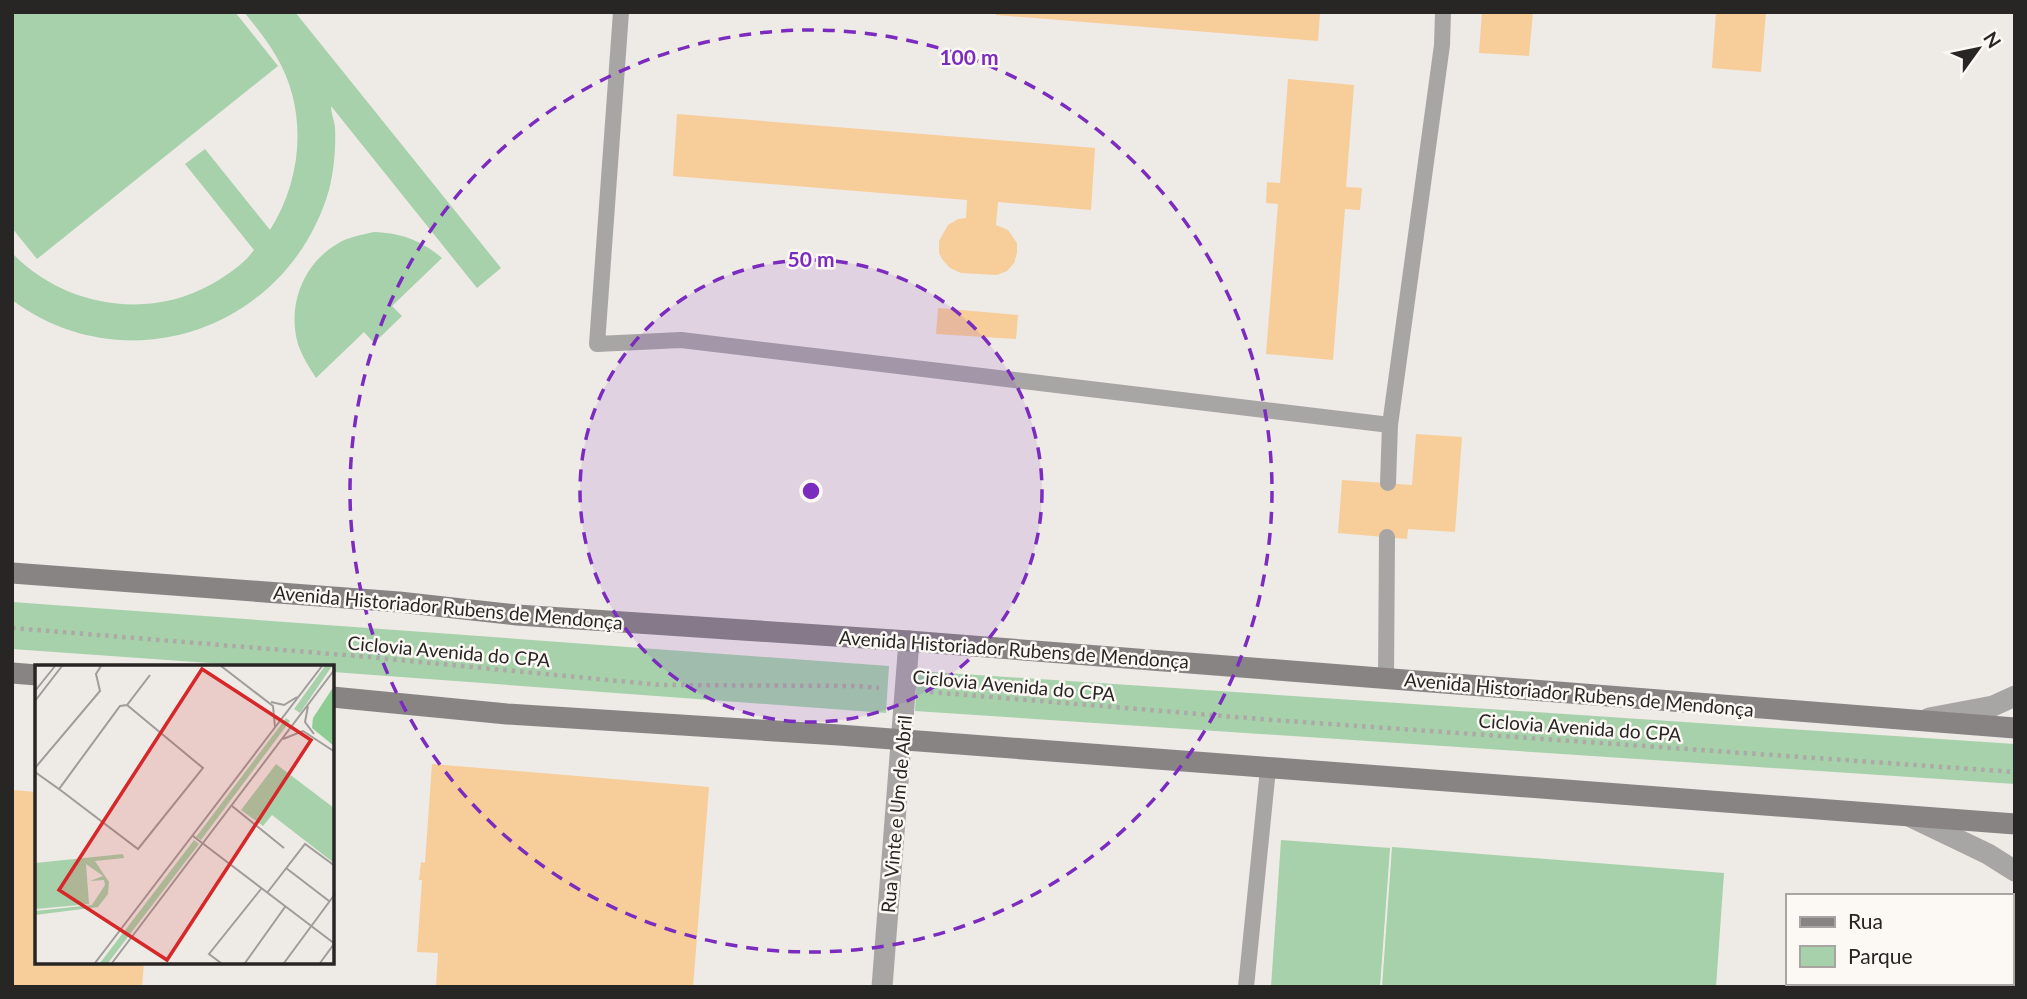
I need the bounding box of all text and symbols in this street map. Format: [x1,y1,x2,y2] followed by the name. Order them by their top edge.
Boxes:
[1943,14,2013,84] north arrow
[1979,27,2006,52] text: N
[939,44,999,69] text: 100 m
[787,246,835,271] text: 50 m
[799,479,823,503] centre of rings
[272,580,624,634] street label: Avenida Historiador Rubens de Mendonça
[838,625,1190,673] street label: Avenida Historiador Rubens de Mendonça
[347,631,551,671] street label: Ciclovia Avenida do CPA
[35,665,334,964] inset map
[912,665,1116,705] street label: Ciclovia Avenida do CPA
[1403,667,1755,721] street label: Avenida Historiador Rubens de Mendonça
[1478,708,1682,746] street label: Ciclovia Avenida do CPA
[876,714,916,914] street label: Rua Vinte e Um de Abril
[1786,894,2013,985] legend
[1848,908,1883,933] text: Rua
[1848,943,1913,968] text: Parque

